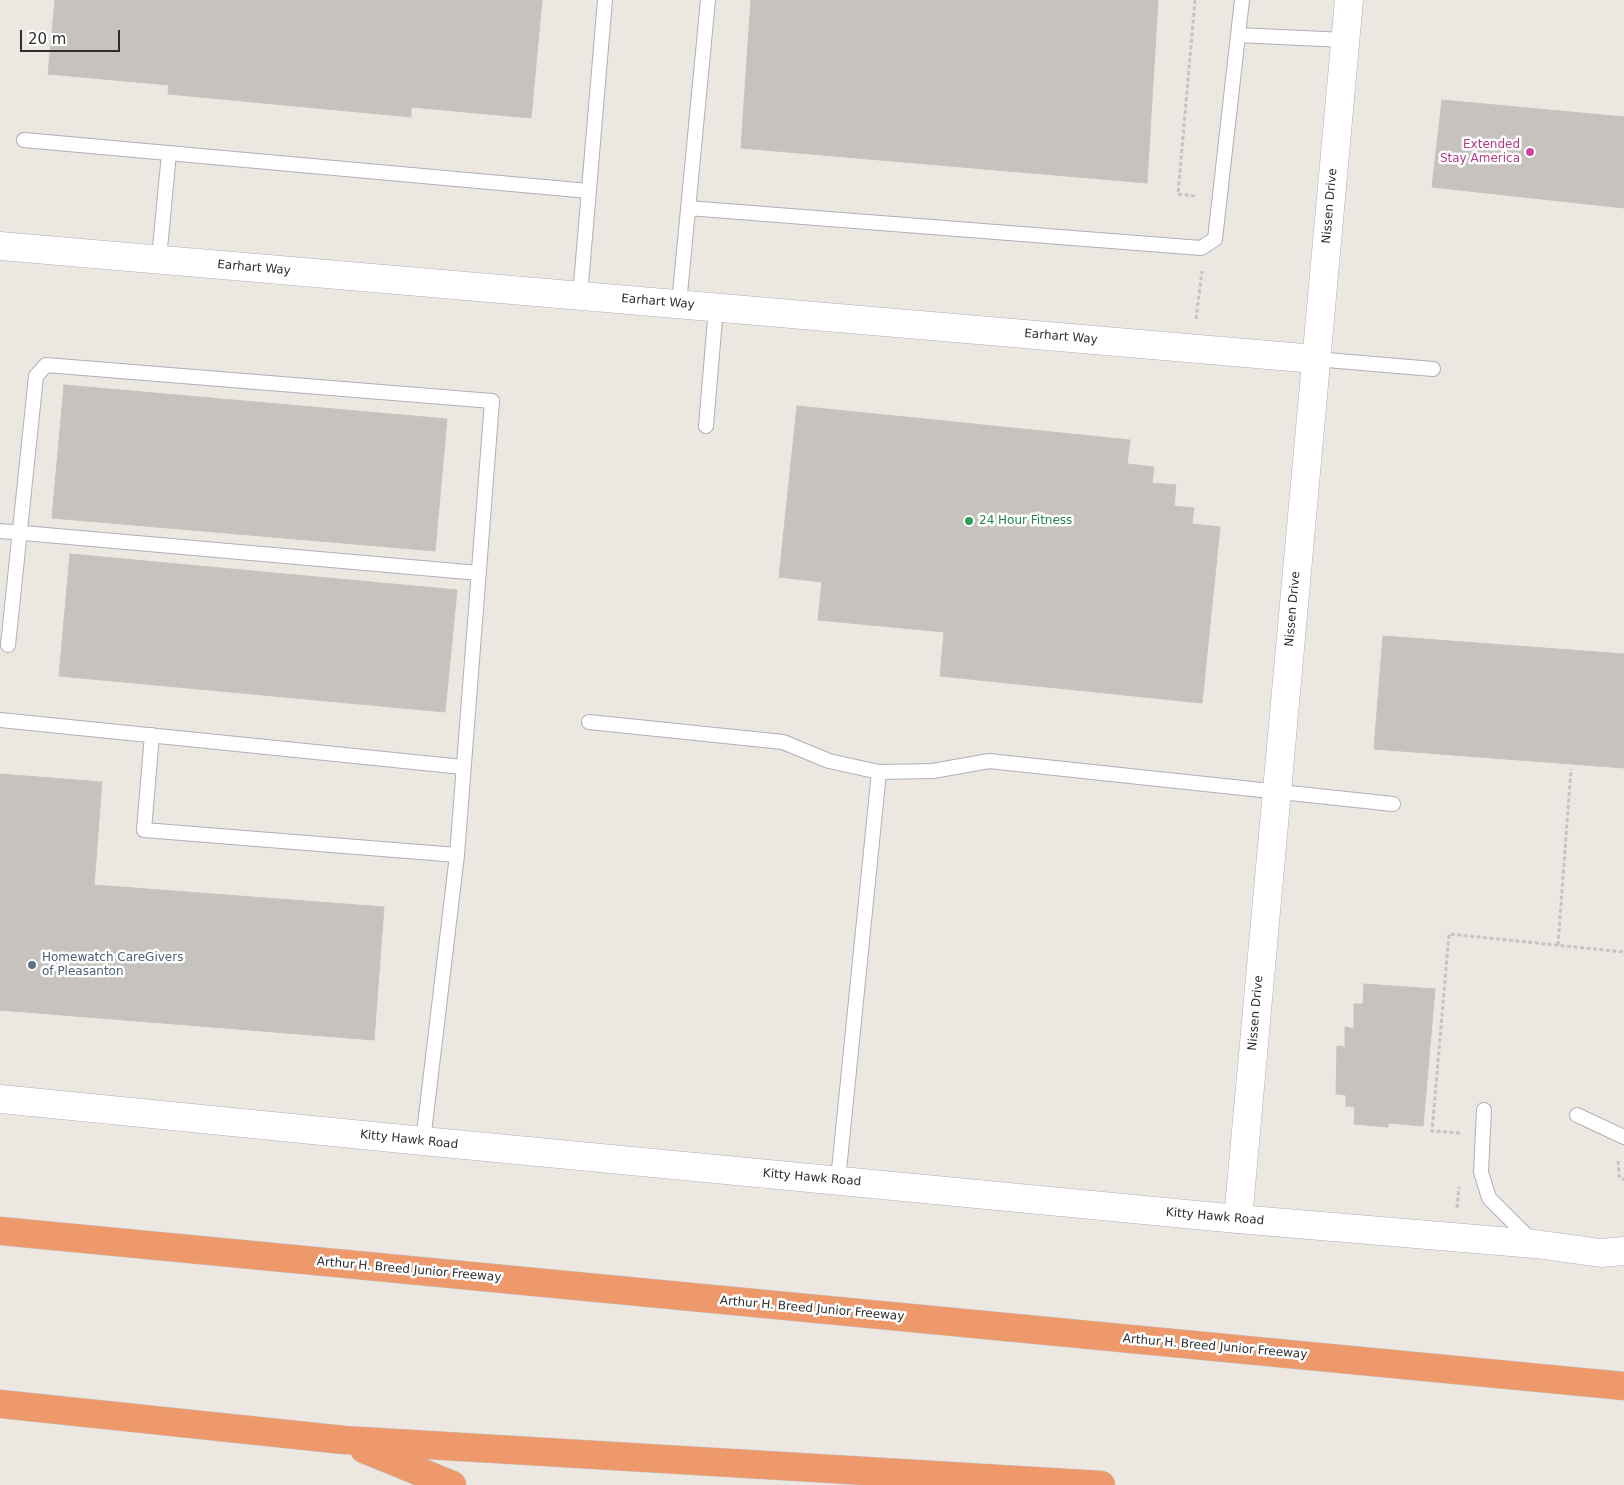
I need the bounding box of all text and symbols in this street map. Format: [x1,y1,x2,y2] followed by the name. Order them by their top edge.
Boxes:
[22,20,122,52] scale bar
[28,30,66,48] text: 20 m
[1440,138,1520,166] place label: Extended Stay America
[1524,146,1536,158] marker: Extended Stay America
[1320,168,1340,244] street label: Nissen Drive
[217,258,291,278] street label: Earhart Way
[621,292,695,312] street label: Earhart Way
[1024,327,1098,347] street label: Earhart Way
[979,514,1072,528] place label: 24 Hour Fitness
[963,515,975,527] marker: 24 Hour Fitness
[1283,571,1303,647] street label: Nissen Drive
[42,951,183,979] place label: Homewatch CareGivers of Pleasanton
[26,959,38,971] marker: Homewatch CareGivers of Pleasanton
[1246,975,1266,1051] street label: Nissen Drive
[359,1128,459,1152] street label: Kitty Hawk Road
[762,1167,862,1189] street label: Kitty Hawk Road
[1165,1206,1265,1228] street label: Kitty Hawk Road
[316,1255,502,1285] street label: Arthur H. Breed Junior Freeway
[719,1294,905,1324] street label: Arthur H. Breed Junior Freeway
[1122,1332,1308,1362] street label: Arthur H. Breed Junior Freeway

